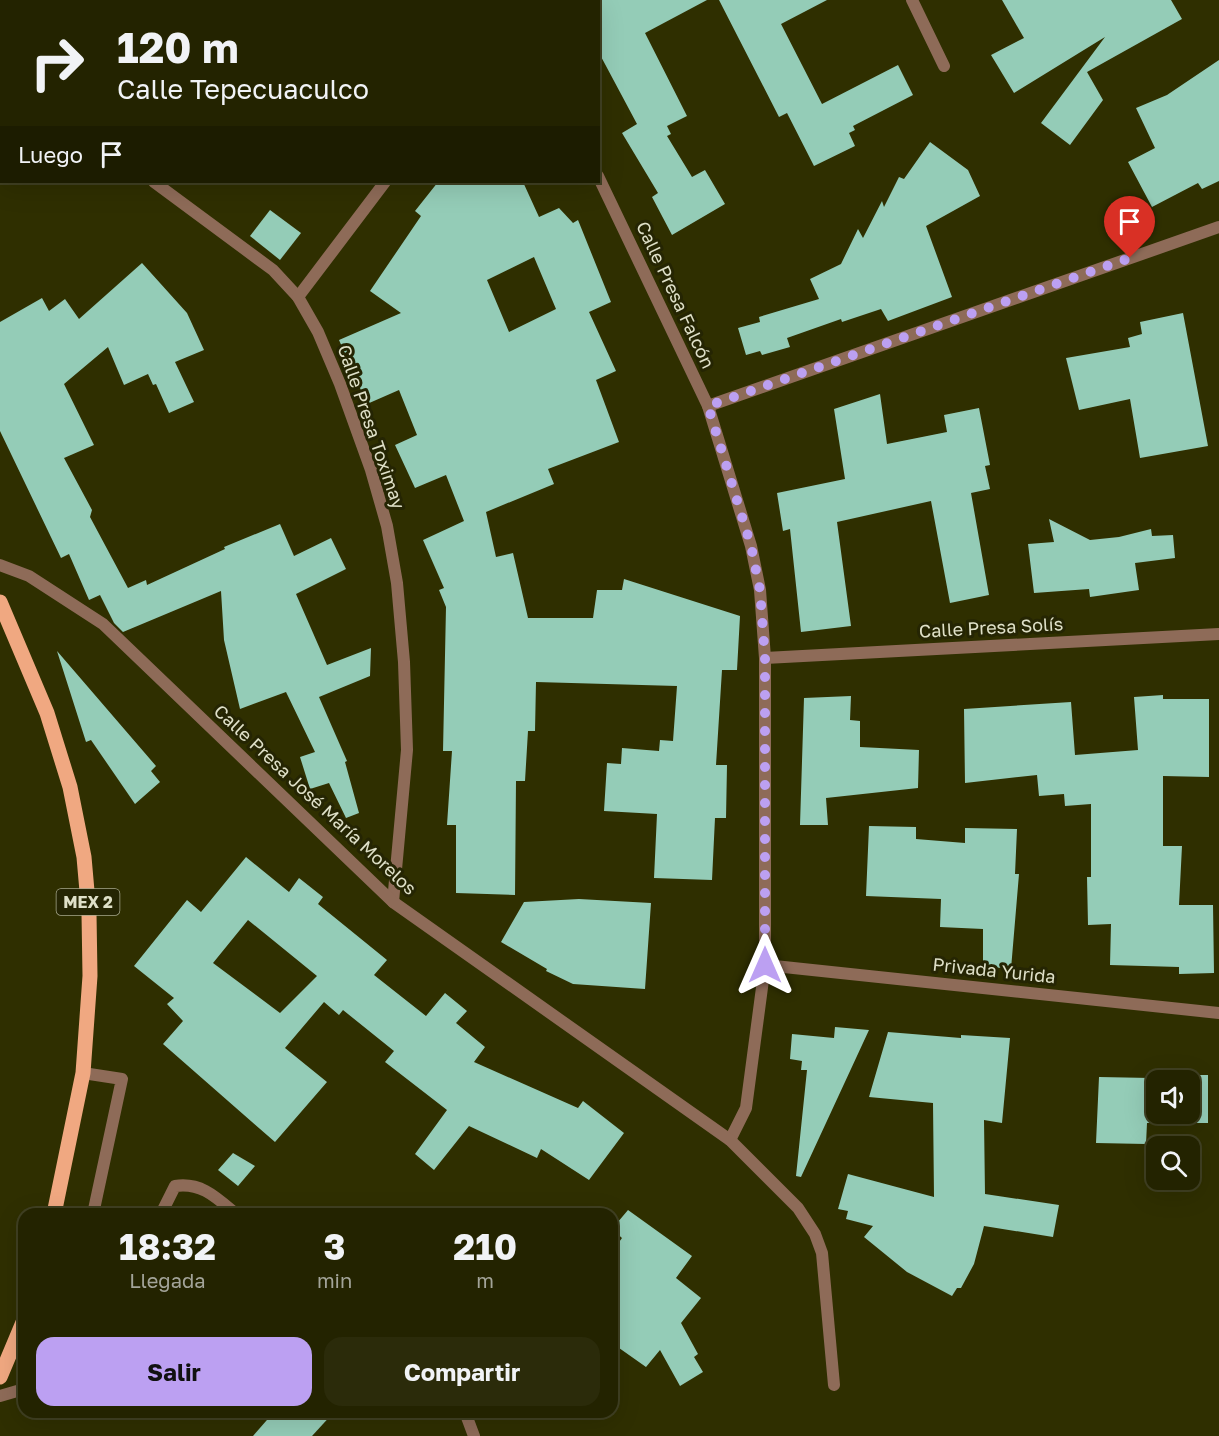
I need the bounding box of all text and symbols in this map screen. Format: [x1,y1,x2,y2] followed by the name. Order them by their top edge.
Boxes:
[117,22,239,72] text: 120 m
[18,24,96,102] icon: right
[117,73,369,105] text: Calle Tepecuaculco
[95,138,128,171] icon: arrive
[18,141,83,168] text: Luego
[1104,196,1155,258] pin
[1113,205,1146,238] icon: arrive
[632,218,720,372] street label: Calle Presa Falcón
[333,342,410,512] street label: Calle Presa Toximay
[918,612,1064,642] street label: Calle Presa Solís
[210,700,422,899] street label: Calle Presa José María Morelos
[56,889,119,915] road number: MEX 2
[733,933,797,997] position arrow
[932,953,1057,987] street label: Privada Yurida
[1146,1070,1200,1190] map controls
[1146,1070,1200,1124] button: sound
[1146,1136,1200,1190] button: search
[119,1225,216,1268] text: 18:32
[324,1225,346,1268] text: 3
[453,1225,517,1268] text: 210
[129,1268,206,1292] text: Llegada
[317,1268,352,1292] text: min
[476,1268,494,1292] text: m
[36,1337,312,1406] button: Salir
[324,1337,600,1406] button: Compartir

